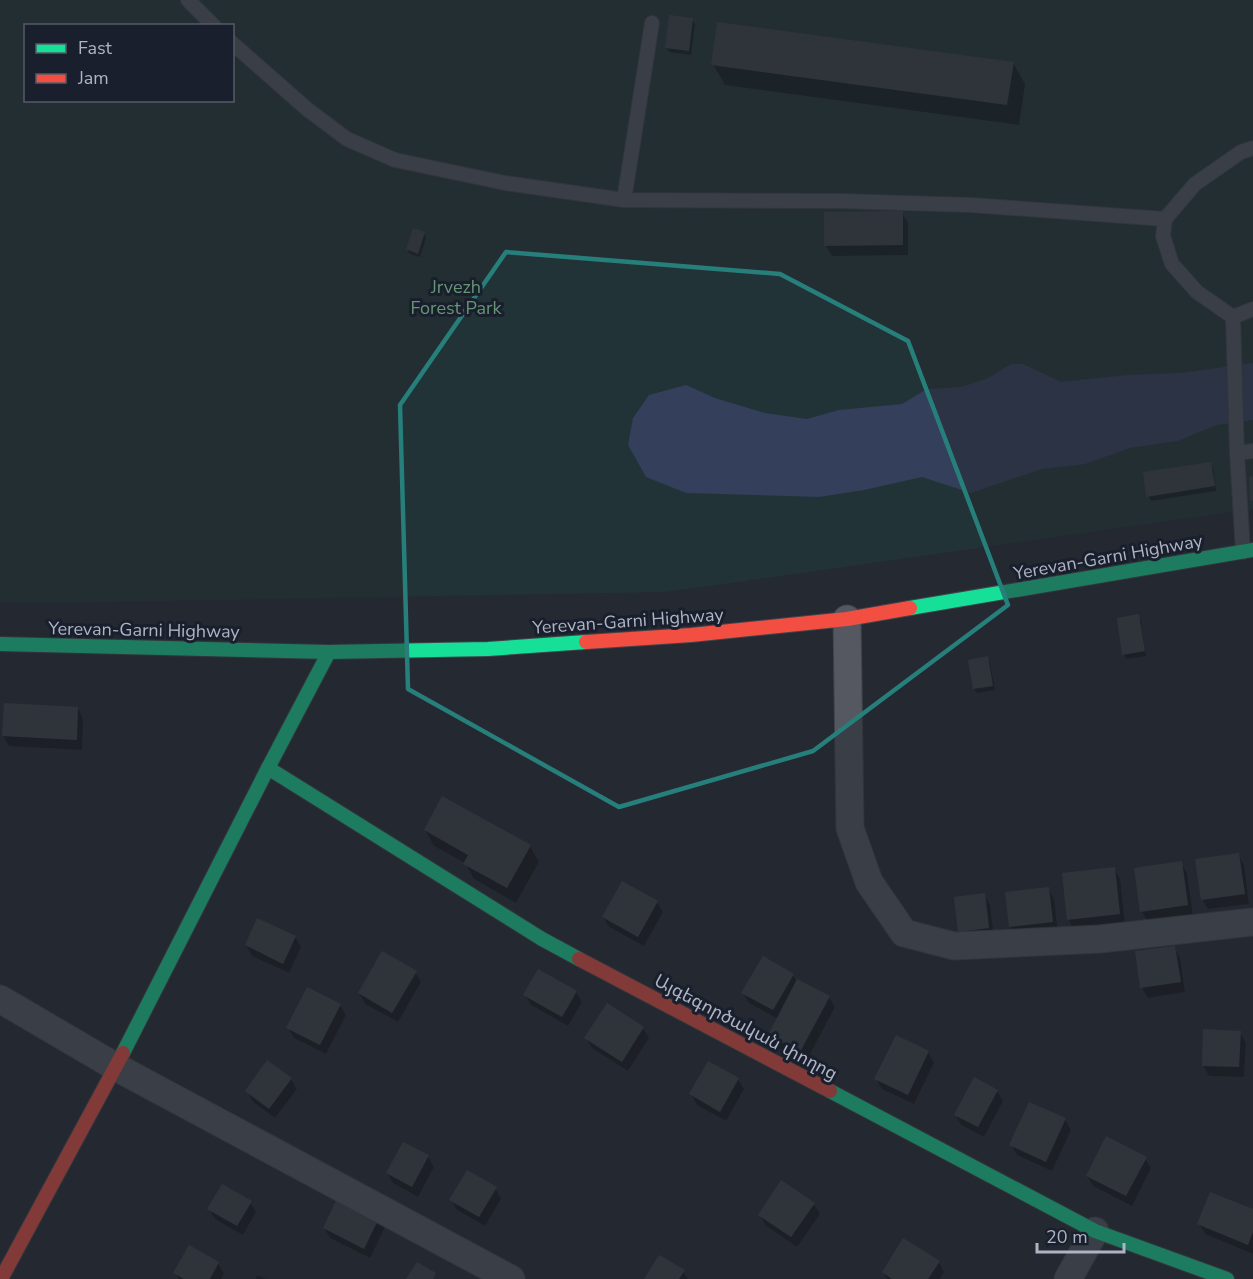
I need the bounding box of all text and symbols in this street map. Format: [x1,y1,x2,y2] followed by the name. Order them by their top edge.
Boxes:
[24,24,234,102] legend
[78,36,113,60] text: Fast
[77,66,109,90] text: Jam
[411,275,502,320] park label: Jrvezh Forest Park
[1011,528,1205,586] street label: Yerevan-Garni Highway
[531,602,725,640] street label: Yerevan-Garni Highway
[47,616,241,644] street label: Yerevan-Garni Highway
[650,968,842,1086] street label: Այգեգործական փողոց
[1037,1216,1124,1254] scale bar
[1046,1225,1088,1249] text: 20 m

